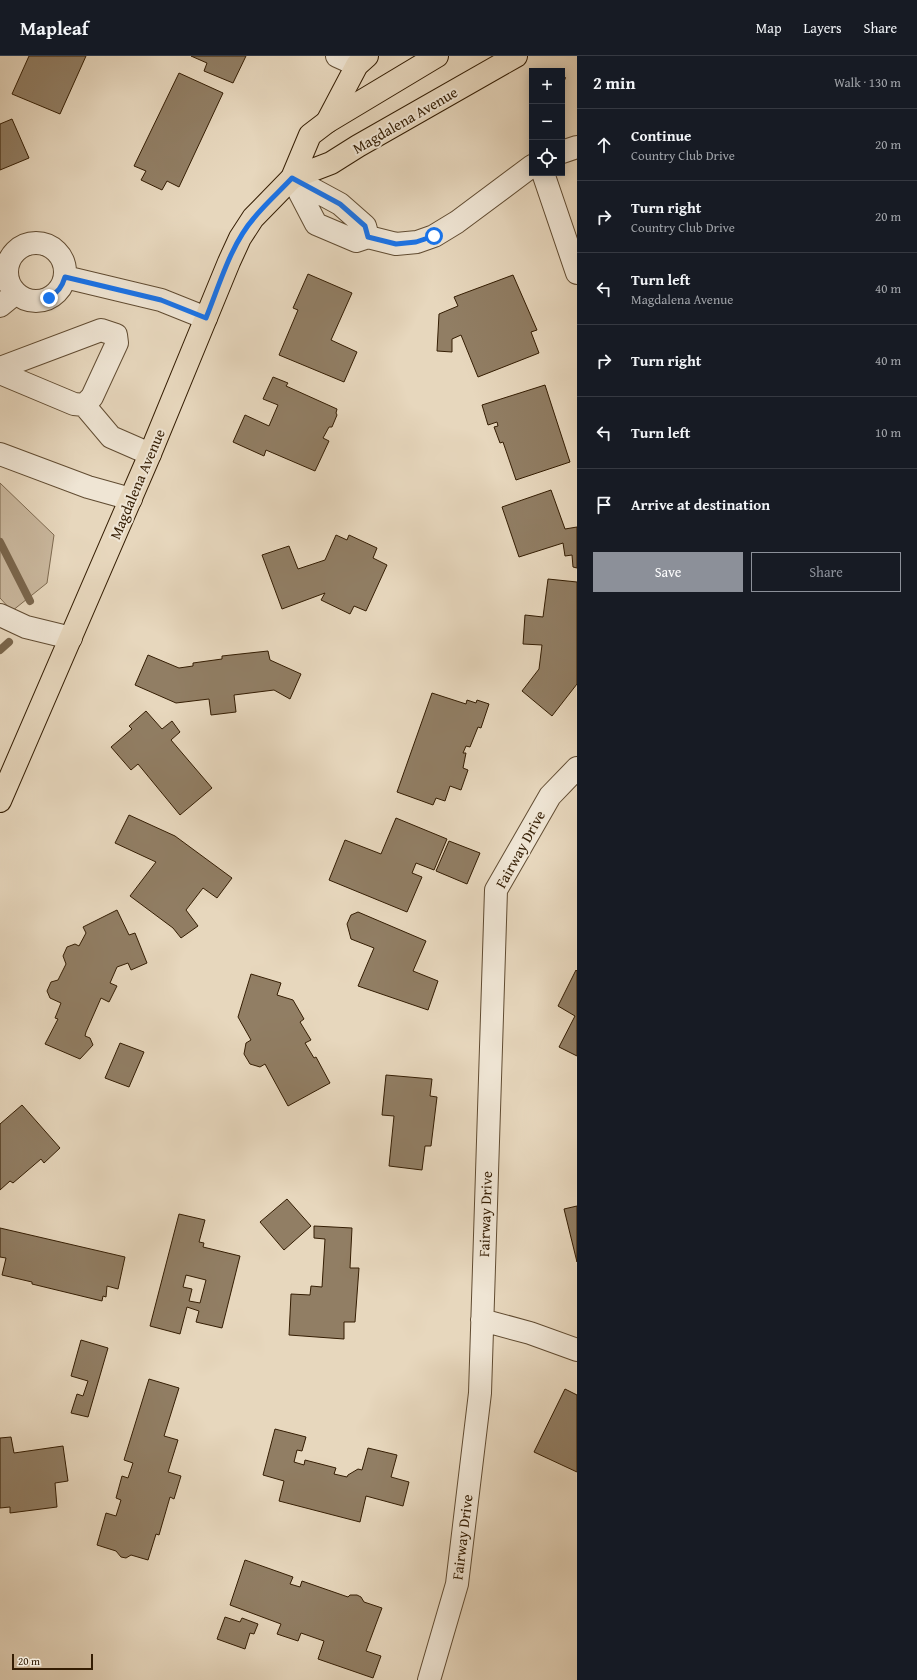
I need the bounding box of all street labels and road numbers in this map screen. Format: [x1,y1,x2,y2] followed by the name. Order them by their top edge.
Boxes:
[349,81,461,159] street label: Magdalena Avenue
[104,426,170,542] street label: Magdalena Avenue
[490,806,550,892] street label: Fairway Drive
[473,1171,497,1257] street label: Fairway Drive
[446,1493,478,1581] street label: Fairway Drive

